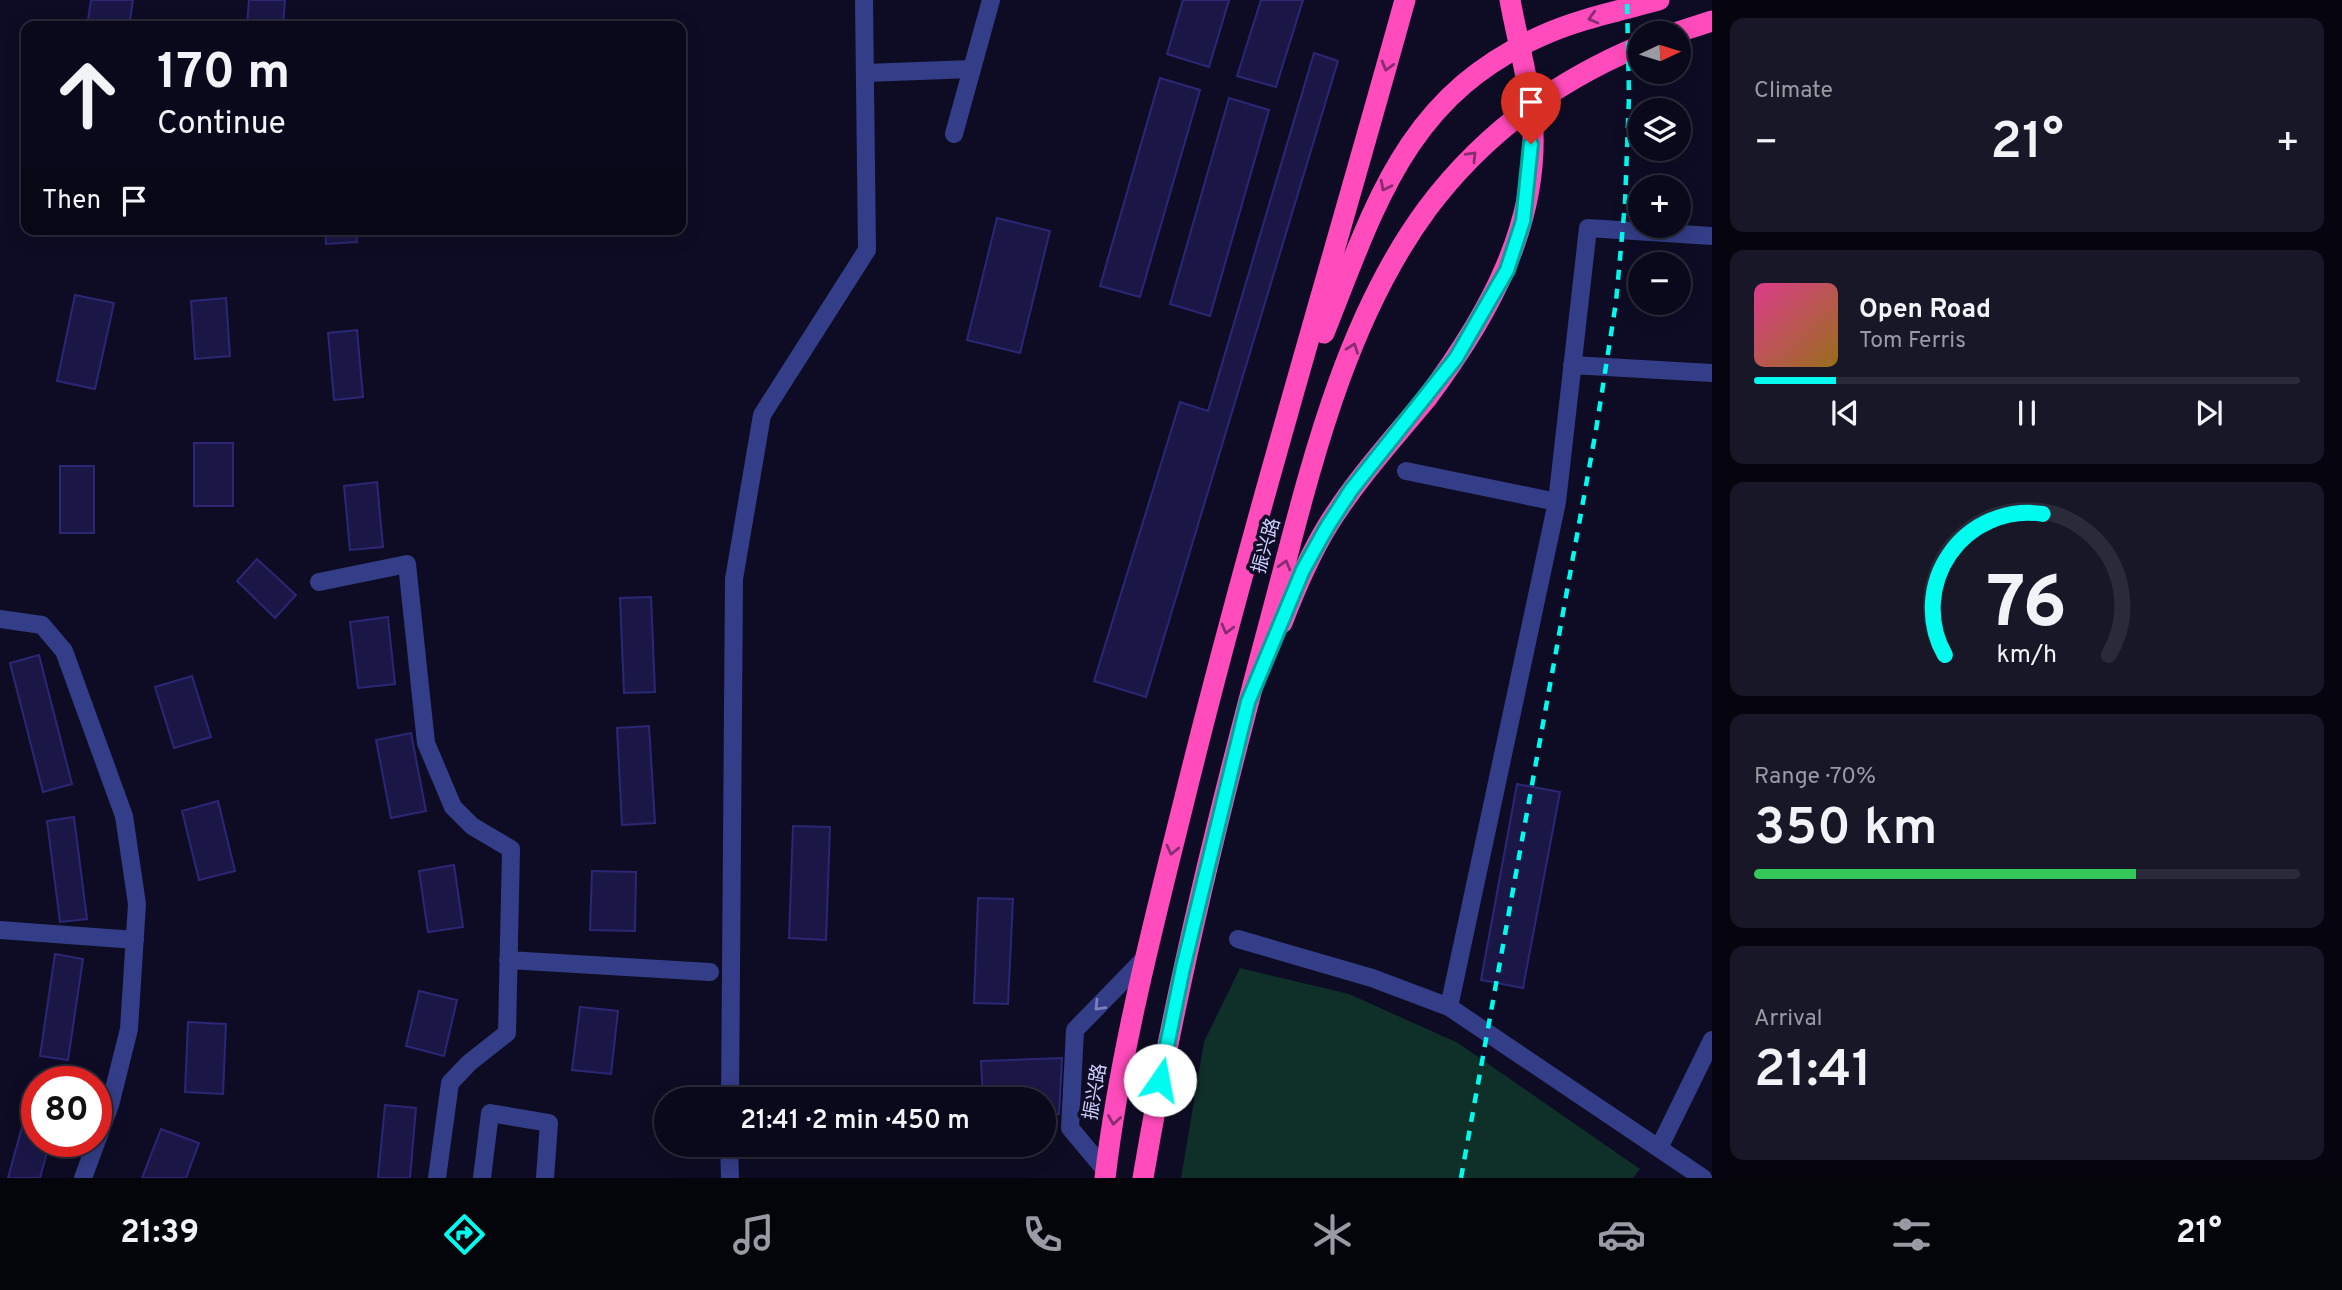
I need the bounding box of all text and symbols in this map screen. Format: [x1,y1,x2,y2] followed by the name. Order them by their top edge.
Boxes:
[1587,9,1599,24] one-way arrow
[1628,21,1690,84] north arrow
[1628,21,1691,315] map controls
[157,44,290,106] text: 170 m
[42,49,133,140] icon: ahead
[1380,60,1395,72] one-way arrow
[1501,72,1561,144] pin
[1754,77,1833,106] text: Climate
[1512,83,1550,121] icon: arrive
[1628,98,1691,161] button: layers
[157,105,286,145] text: Continue
[1990,111,2064,177] text: 21°
[1754,120,1779,169] text: −
[2275,120,2300,169] text: +
[1464,151,1476,164] one-way arrow
[1628,175,1691,238] button: +
[1379,179,1393,191] one-way arrow
[115,182,153,220] icon: arrive
[42,185,101,218] text: Then
[1628,252,1691,315] button: −
[1859,294,1991,327] text: Open Road
[1859,327,1966,356] text: Tom Ferris
[1345,343,1359,355] one-way arrow
[1826,394,1864,432] icon: previous
[2008,394,2046,432] icon: pause
[2190,394,2228,432] icon: next
[1248,515,1286,577] street label: 振兴路
[1277,559,1292,571] one-way arrow
[1987,561,2067,653] text: 76
[1221,623,1236,635] one-way arrow
[1997,640,2057,672] text: km/h
[1754,763,1876,792] text: Range · 70%
[1754,797,1938,863] text: 350 km
[1166,844,1180,856] one-way arrow
[1094,998,1107,1011] one-way arrow
[1754,1005,1823,1034] text: Arrival
[1754,1039,1872,1105] text: 21:41
[1123,1043,1197,1117] position arrow
[1079,1062,1113,1122] street label: 振兴路
[21,1066,112,1157] speed limit sign: 80
[740,1105,970,1138] text: 21:41 · 2 min · 450 m
[1107,1114,1122,1126] one-way arrow
[440,1210,489,1259] icon: directions
[729,1210,778,1259] icon: music
[1018,1210,1067,1259] icon: phone
[1308,1210,1357,1259] icon: climate
[1597,1210,1646,1259] icon: car
[1887,1210,1936,1259] icon: filters
[120,1214,199,1254] text: 21:39
[2176,1214,2222,1254] text: 21°

